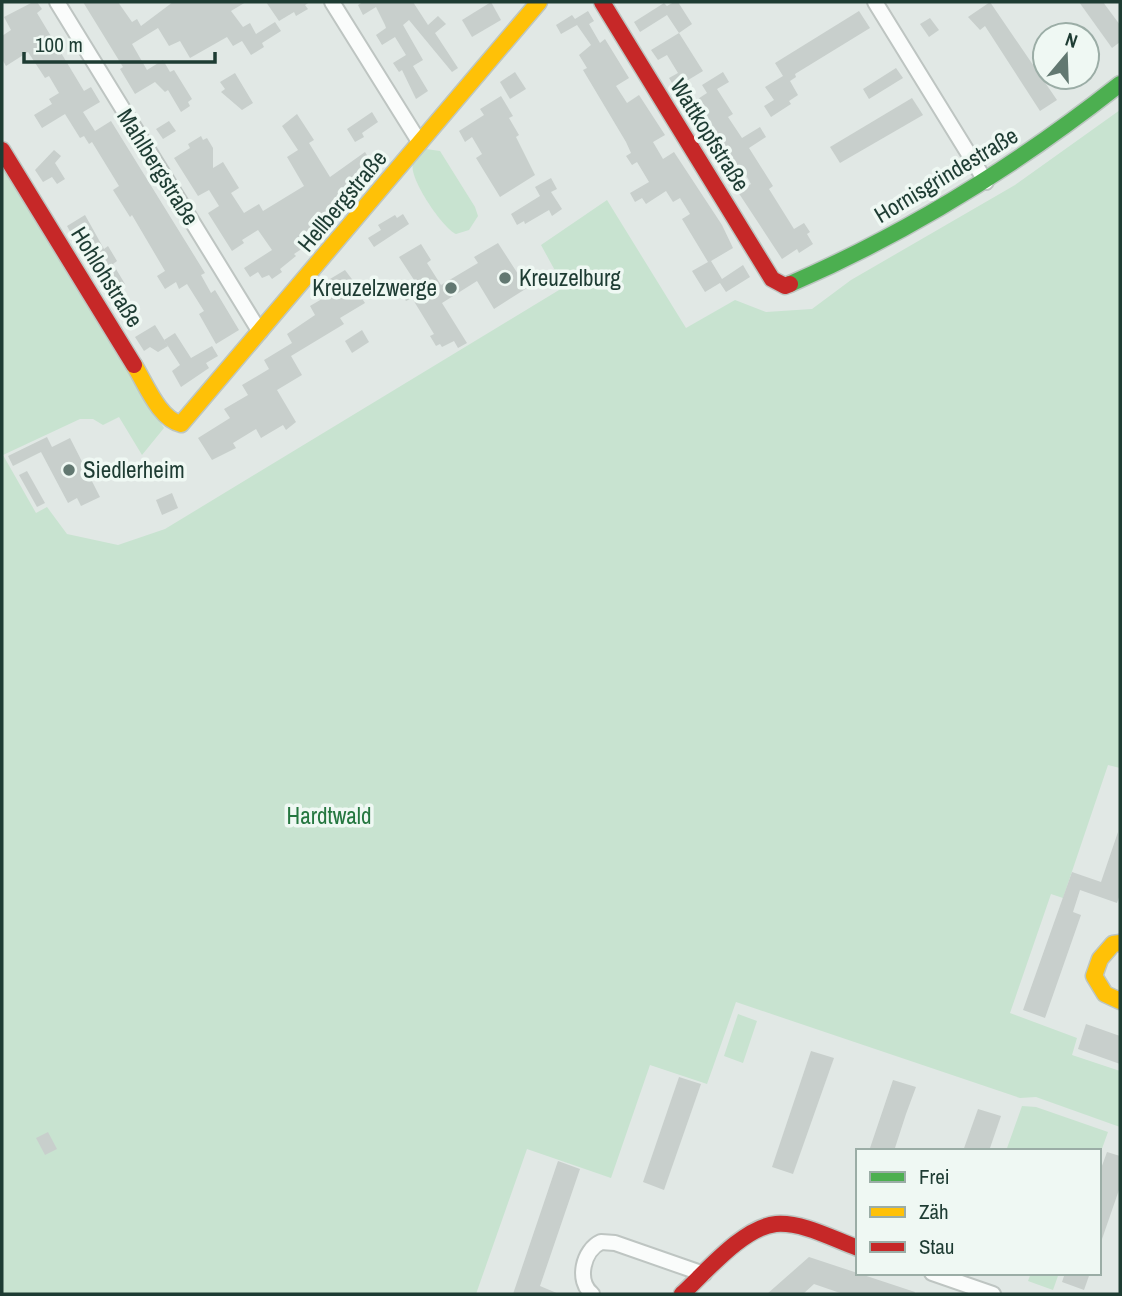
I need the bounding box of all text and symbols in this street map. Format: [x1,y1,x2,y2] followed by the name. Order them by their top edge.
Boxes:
[24,21,215,65] scale bar
[1031,21,1101,91] north arrow
[1062,26,1081,54] text: N
[35,30,83,59] text: 100 m
[664,73,757,197] street label: Wattkopfstraße
[110,103,207,231] street label: Mahlbergstraße
[868,119,1023,230] street label: Hornisgrindestraße
[290,143,393,258] street label: Hellbergstraße
[64,221,151,333] street label: Hohlohstraße
[519,262,621,293] place label: Kreuzelburg
[497,270,513,286] marker: Kreuzelburg
[312,272,437,303] place label: Kreuzelzwerge
[443,280,459,296] marker: Kreuzelzwerge
[83,454,185,485] place label: Siedlerheim
[61,462,77,478] marker: Siedlerheim
[287,800,371,831] park label: Hardtwald
[856,1149,1101,1275] legend
[919,1162,950,1191] text: Frei
[919,1197,949,1226] text: Zäh
[919,1232,954,1261] text: Stau

